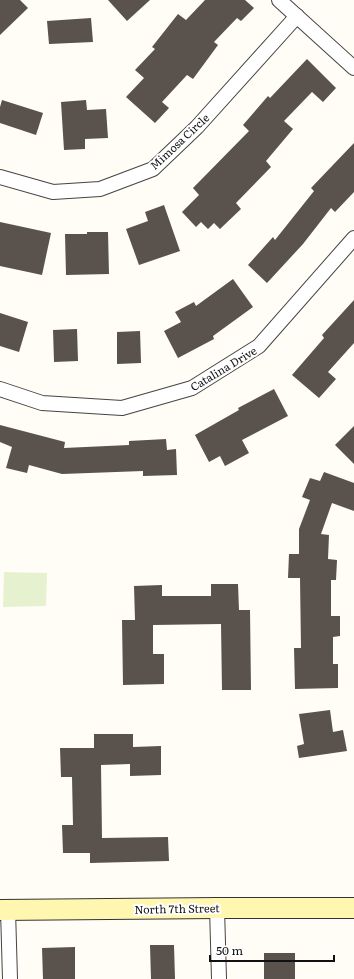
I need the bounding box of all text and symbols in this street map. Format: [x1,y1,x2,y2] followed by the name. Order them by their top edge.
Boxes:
[146,109,212,173] street label: Mimosa Circle
[187,342,260,394] street label: Catalina Drive
[134,899,220,917] street label: North 7th Street
[210,937,334,963] scale bar
[216,941,243,959] text: 50 m

